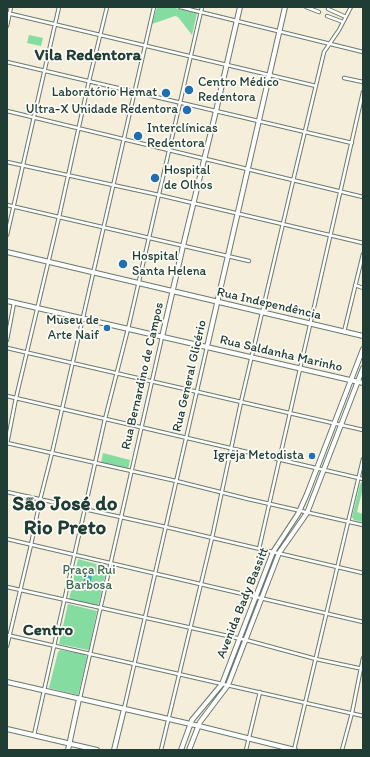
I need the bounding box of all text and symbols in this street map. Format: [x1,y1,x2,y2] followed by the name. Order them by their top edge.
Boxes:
[35,46,141,66] district label: Vila Redentora
[198,75,279,106] place label: Centro Médico Redentora
[183,84,195,96] marker: Centro Médico Redentora
[52,85,157,101] place label: Laboratório Hemat
[160,87,172,99] marker: Laboratório Hemat
[26,102,178,118] place label: Ultra-X Unidade Redentora
[181,104,193,116] marker: Ultra-X Unidade Redentora
[147,121,218,152] place label: Interclínicas Redentora
[132,130,144,142] marker: Interclínicas Redentora
[164,163,212,194] place label: Hospital de Olhos
[149,172,161,184] marker: Hospital de Olhos
[132,249,206,280] place label: Hospital Santa Helena
[117,258,129,270] marker: Hospital Santa Helena
[215,284,323,324] street label: Rua Independência
[118,301,168,451] street label: Rua Bernardino de Campos
[46,313,99,344] place label: Museu de Arte Naif
[170,318,210,434] street label: Rua General Glicério
[102,323,112,333] marker: Museu de Arte Naif
[218,332,344,376] street label: Rua Saldanha Marinho
[213,448,304,464] place label: Igreja Metodista
[307,451,317,461] marker: Igreja Metodista
[12,492,118,542] district label: São José do Rio Preto
[214,545,272,661] street label: Avenida Bady Bassitt
[62,563,116,594] park label: Praça Rui Barbosa
[23,621,73,641] district label: Centro

